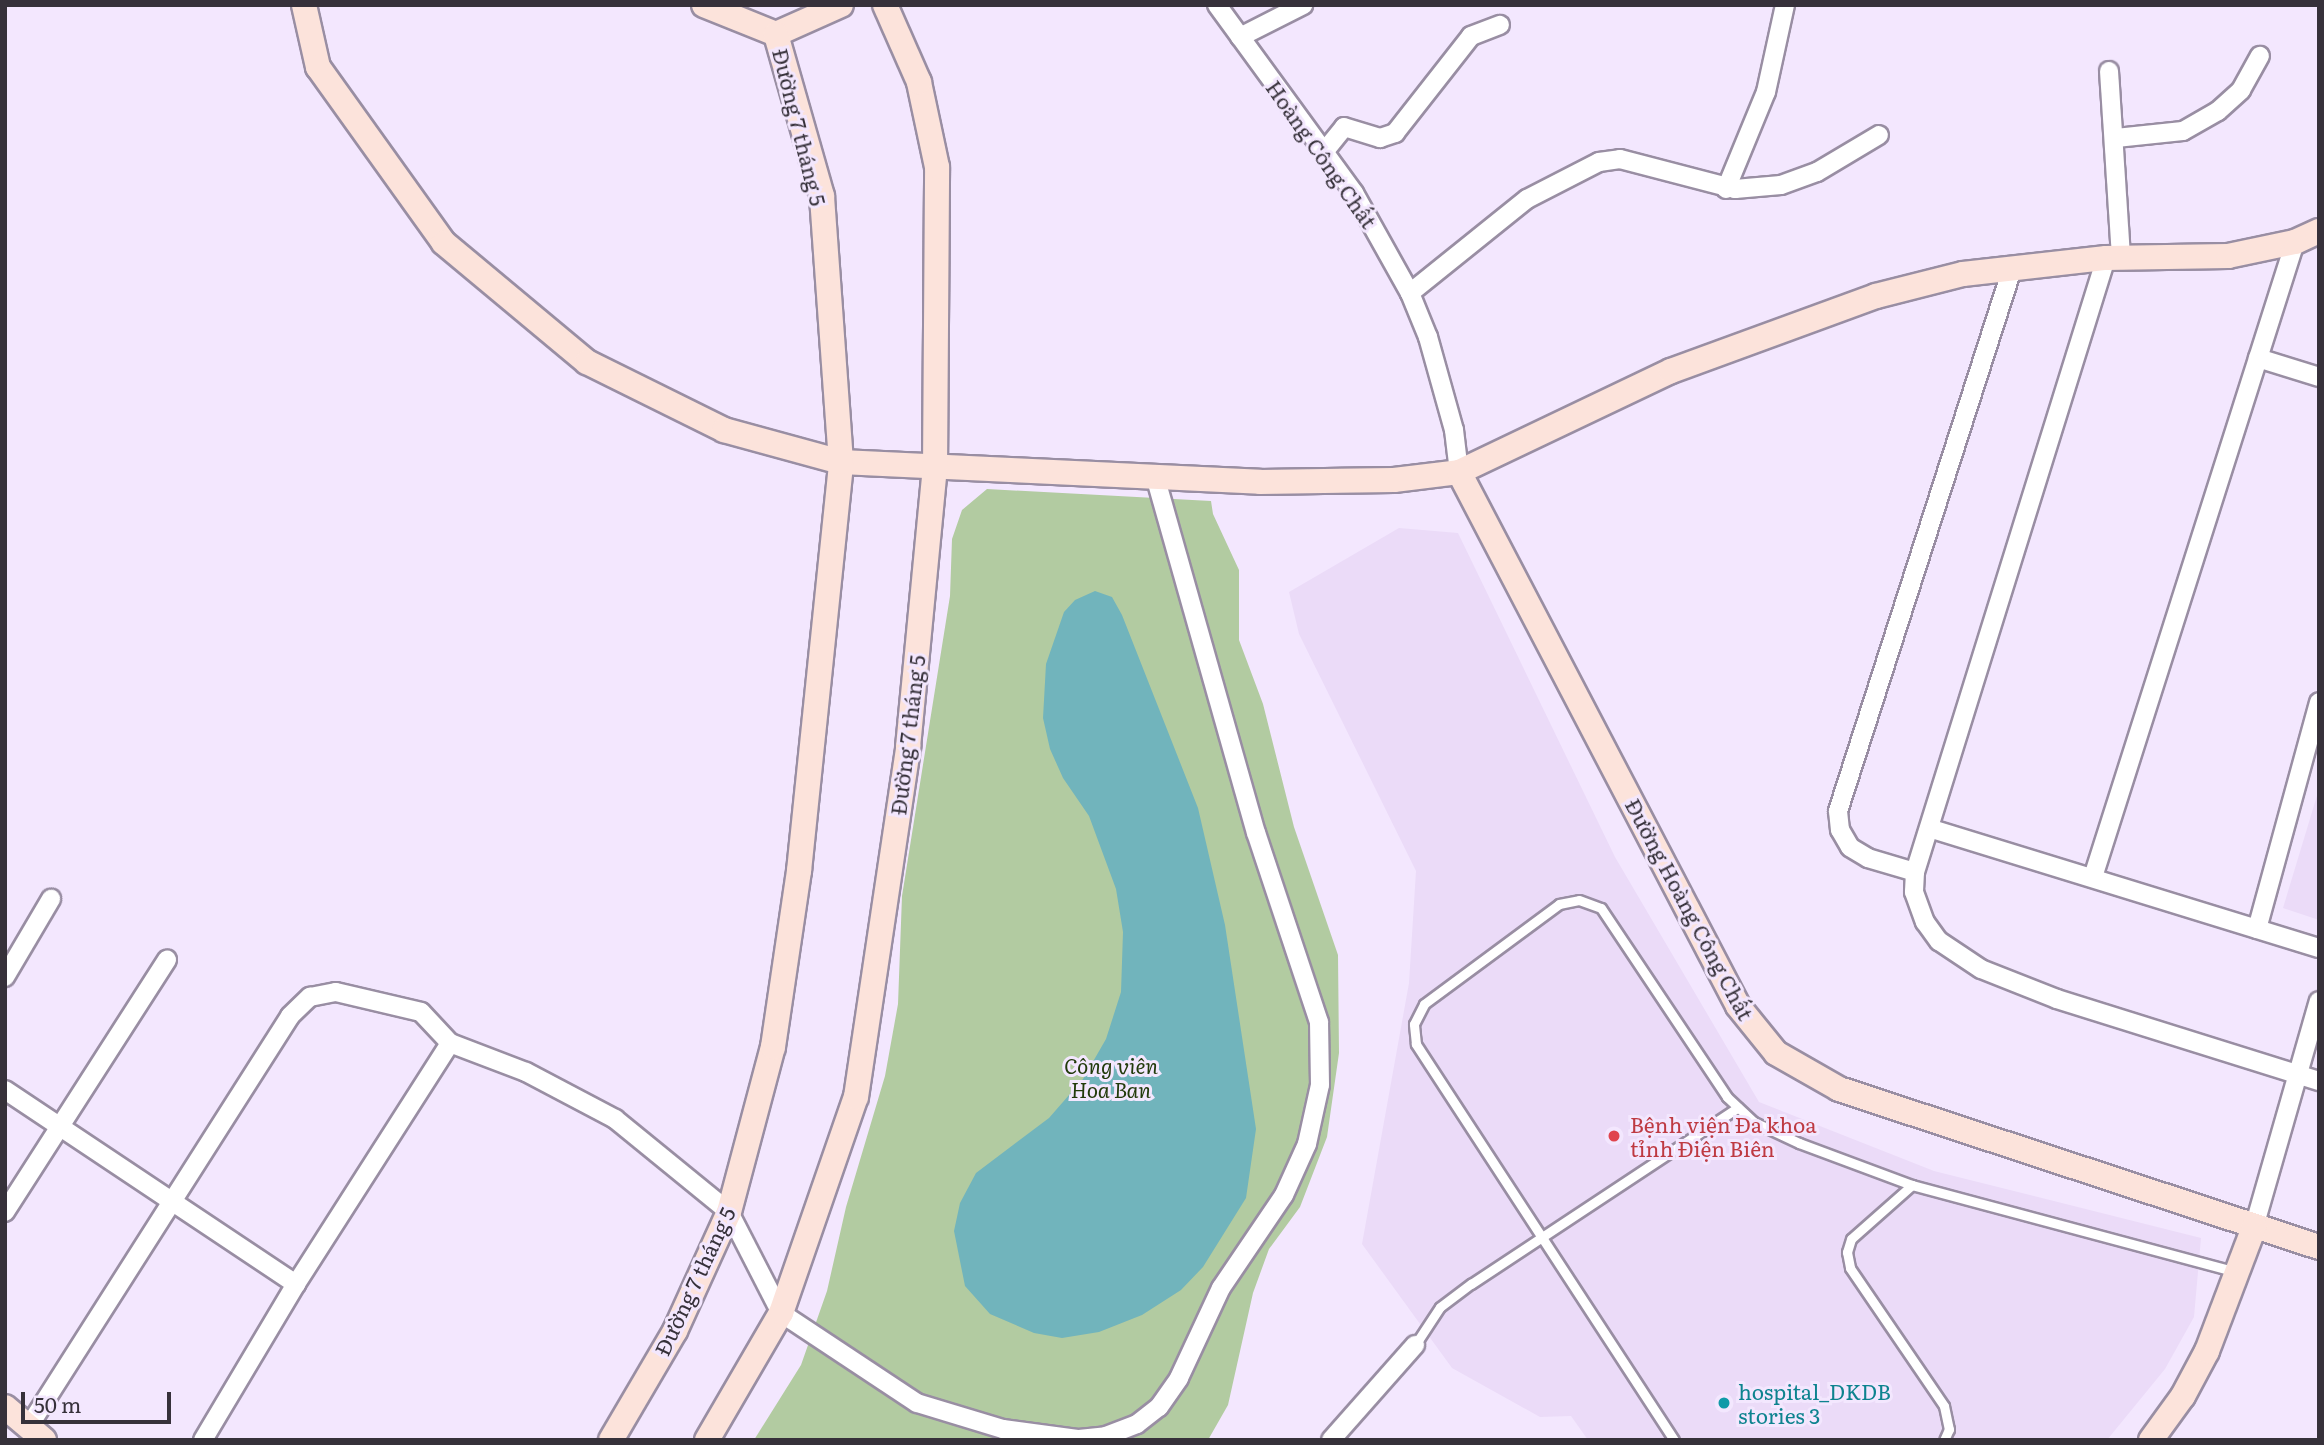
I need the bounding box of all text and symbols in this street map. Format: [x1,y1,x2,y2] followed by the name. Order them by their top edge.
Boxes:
[768,46,832,208] street label: Đường 7 tháng 5
[1262,75,1382,233] street label: Hoàng Công Chất
[885,653,929,817] street label: Đường 7 tháng 5
[1621,794,1759,1024] street label: Đường Hoàng Công Chất
[1064,1052,1158,1102] park label: Công viên Hoa Ban
[1630,1111,1817,1161] place label: Bệnh viện Đa khoa tỉnh Điện Biên
[1604,1126,1624,1146] marker: Bệnh viện Đa khoa tỉnh Điện Biên
[649,1203,739,1359] street label: Đường 7 tháng 5
[24,1378,175,1422] scale bar
[1738,1378,1891,1428] place label: hospital_DKDB stories 3
[34,1388,81,1419] text: 50 m
[1716,1395,1732,1411] marker: hospital_DKDB stories 3

